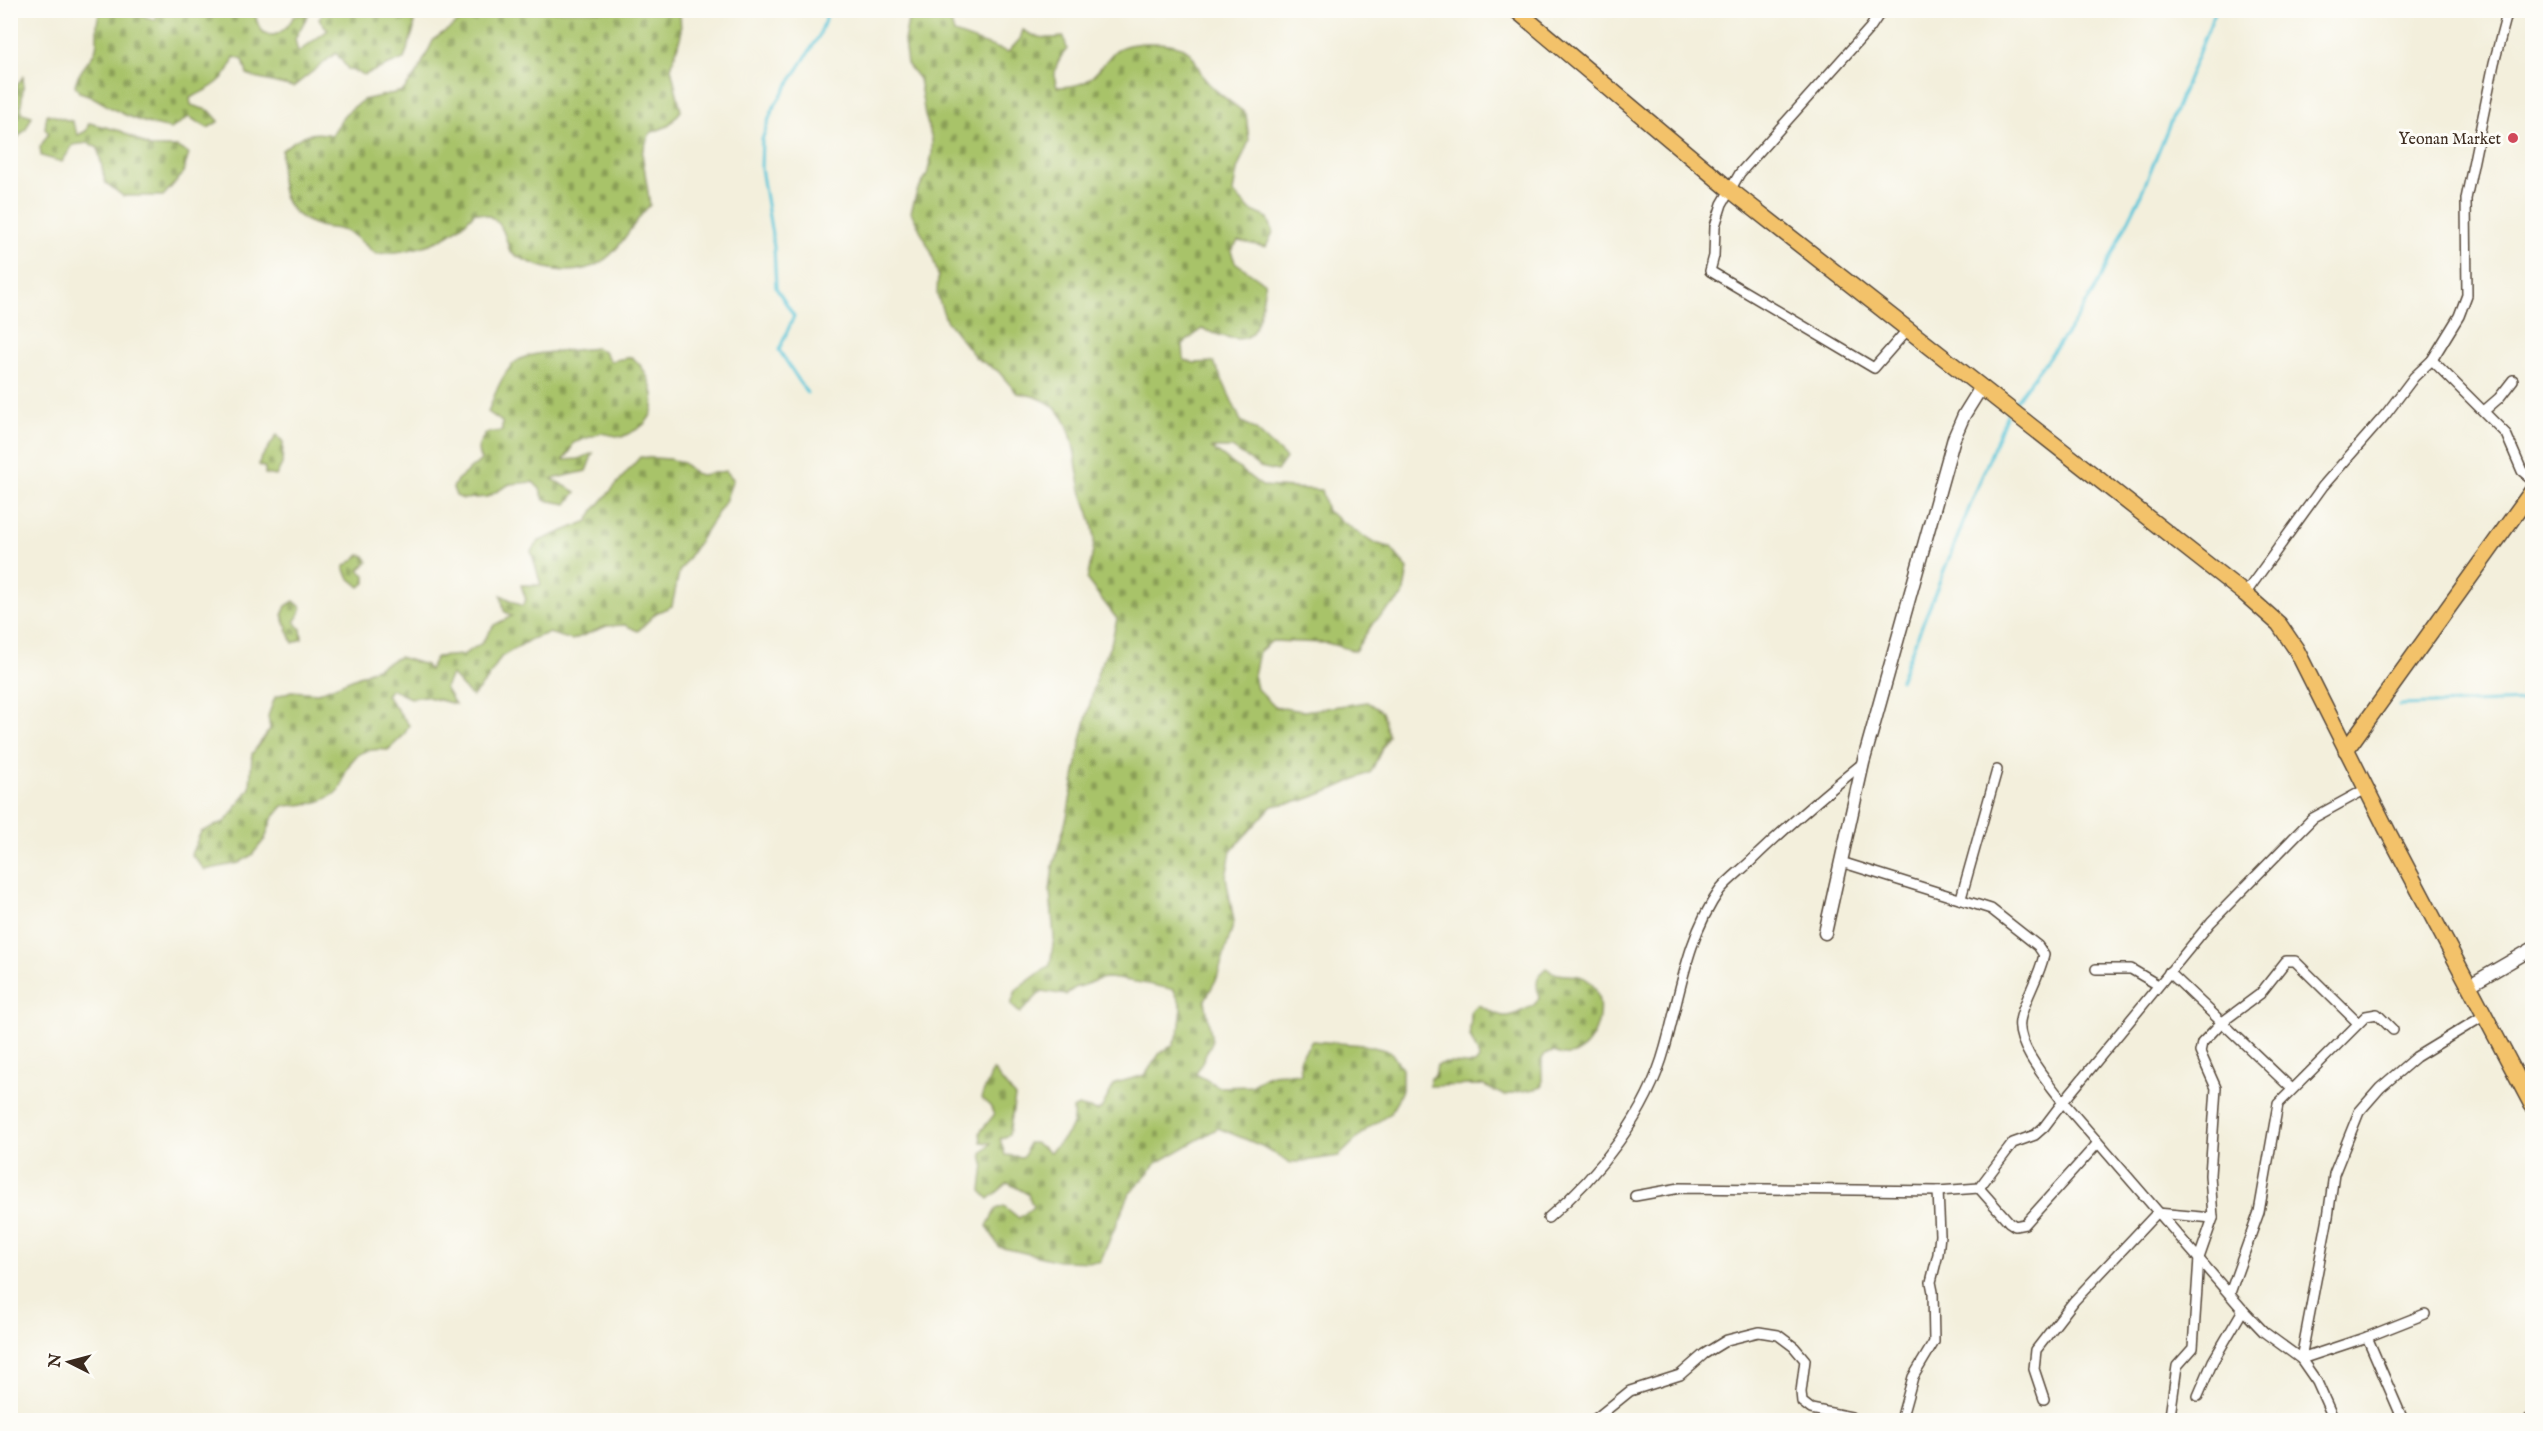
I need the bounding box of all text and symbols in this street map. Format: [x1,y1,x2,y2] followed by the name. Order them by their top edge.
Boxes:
[2399,130,2502,150] place label: Yeonan Market
[2506,131,2520,145] marker: Yeonan Market
[39,1332,99,1392] north arrow
[45,1353,67,1370] text: N

